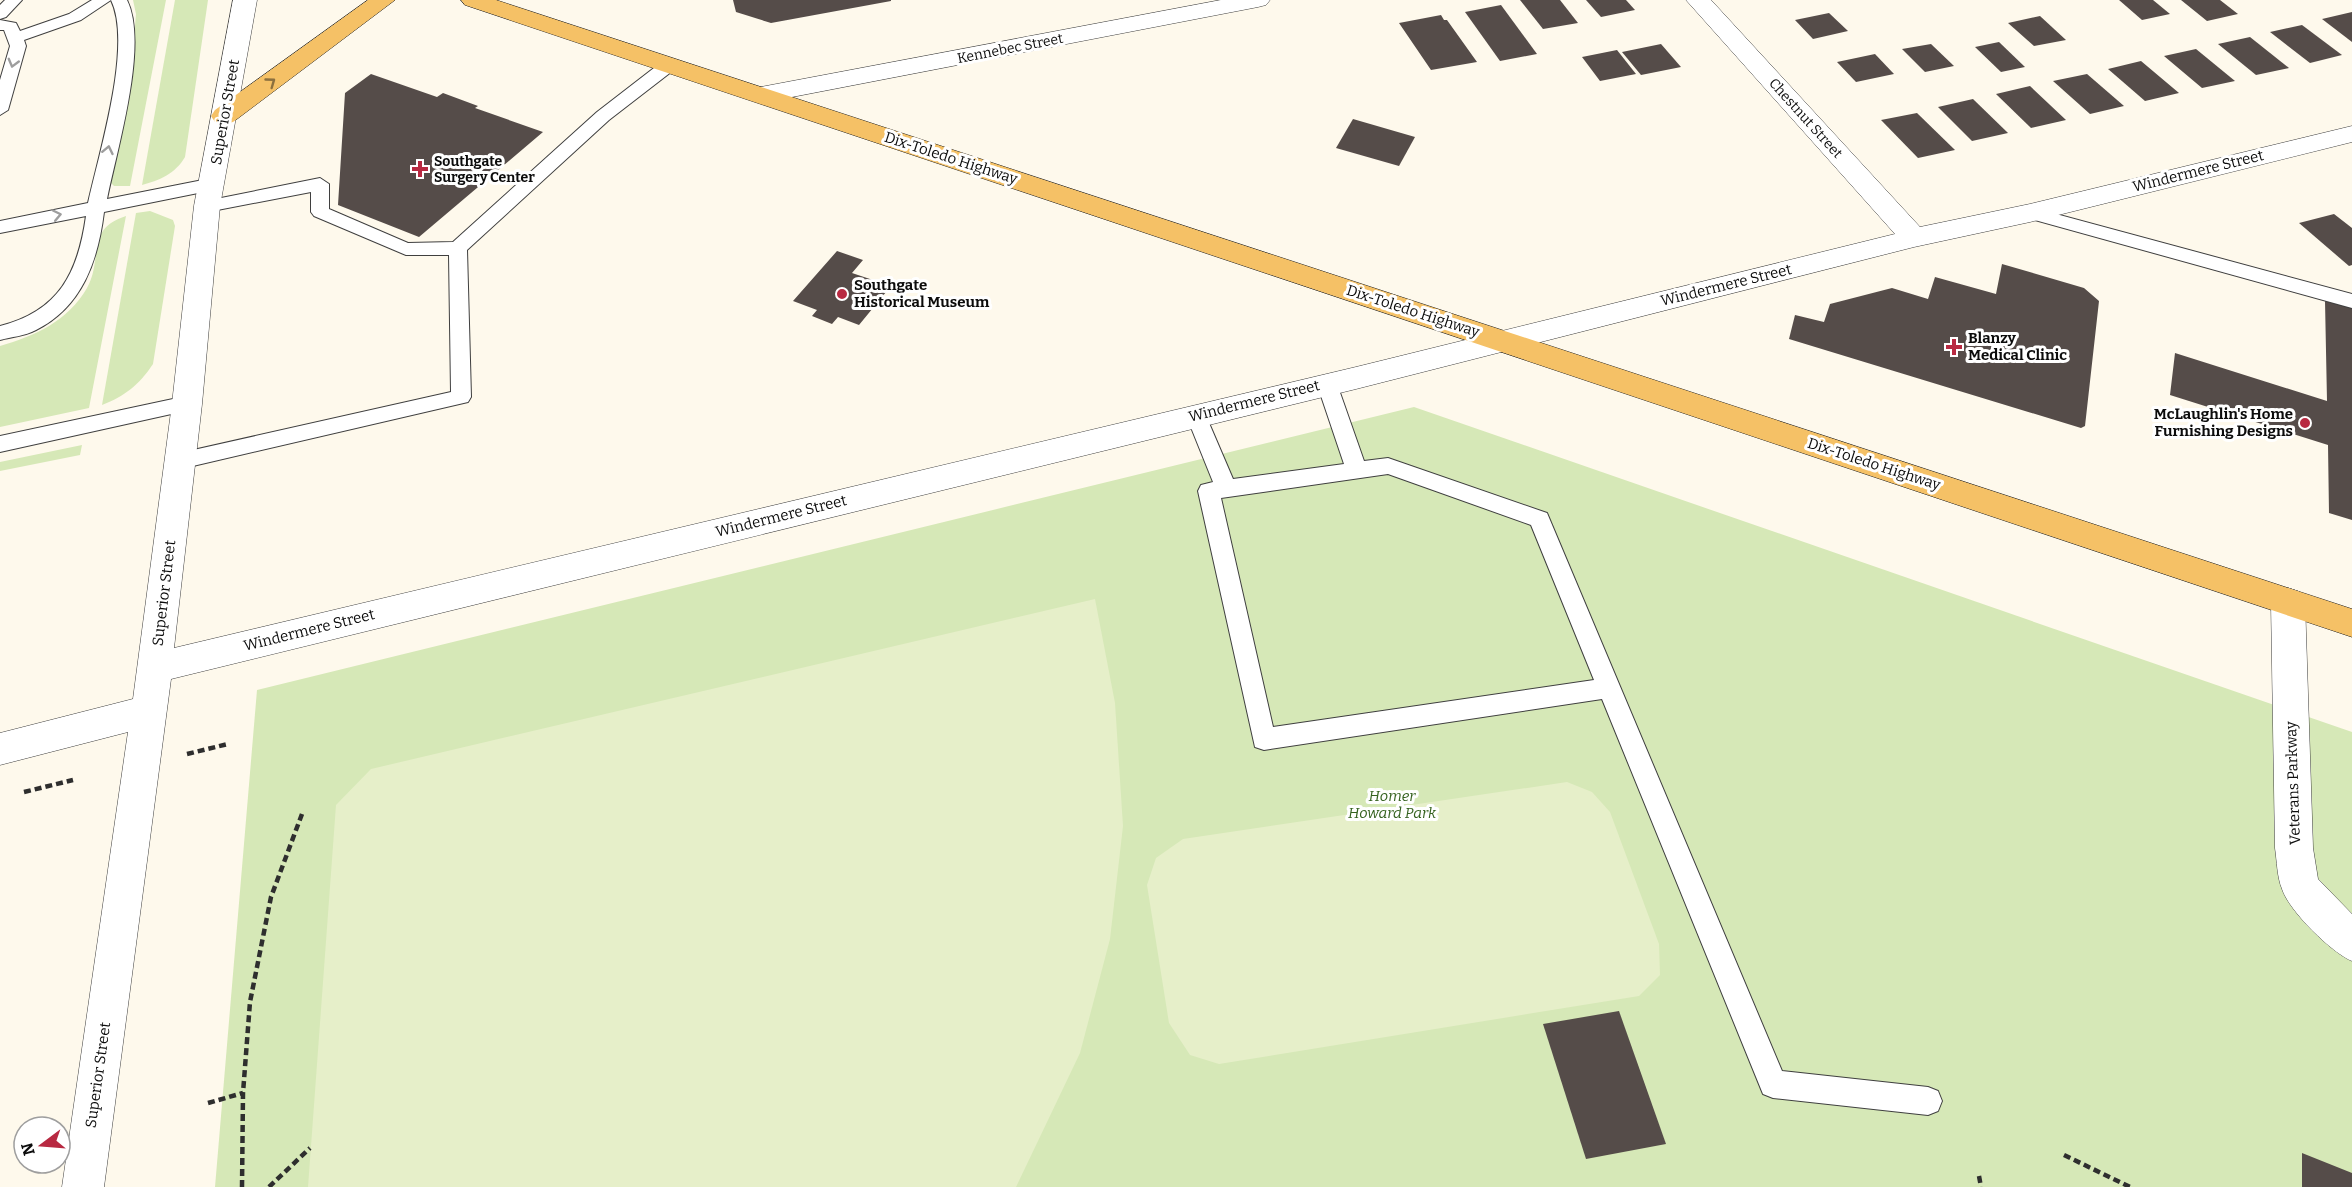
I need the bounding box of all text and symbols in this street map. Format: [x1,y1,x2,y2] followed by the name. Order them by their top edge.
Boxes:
[956,30,1065,67] street label: Kennebec Street
[8,57,20,68] one-way arrow
[207,57,243,166] street label: Superior Street
[1765,75,1846,162] street label: Chestnut Street
[264,78,275,89] one-way arrow
[882,128,1020,188] street label: Dix-Toledo Highway
[101,145,114,155] one-way arrow
[2131,146,2266,196] street label: Windermere Street
[434,153,535,186] place label: Southgate Surgery Center
[411,160,429,178] marker: Southgate Surgery Center
[52,209,62,222] one-way arrow
[1659,260,1794,310] street label: Windermere Street
[854,276,990,311] place label: Southgate Historical Museum
[1344,281,1482,341] street label: Dix-Toledo Highway
[835,287,849,301] marker: Southgate Historical Museum
[1968,329,2067,364] place label: Blanzy Medical Clinic
[1945,338,1963,356] marker: Blanzy Medical Clinic
[1187,376,1322,426] street label: Windermere Street
[2154,405,2293,440] place label: McLaughlin's Home Furnishing Designs
[2298,416,2312,430] marker: McLaughlin's Home Furnishing Designs
[1805,434,1943,494] street label: Dix-Toledo Highway
[714,491,849,541] street label: Windermere Street
[149,538,180,647] street label: Superior Street
[242,605,377,655] street label: Windermere Street
[2282,721,2304,845] street label: Veterans Parkway
[1348,787,1437,822] park label: Homer Howard Park
[82,1020,114,1129] street label: Superior Street
[12,1115,72,1175] north arrow
[17,1140,39,1158] text: N

